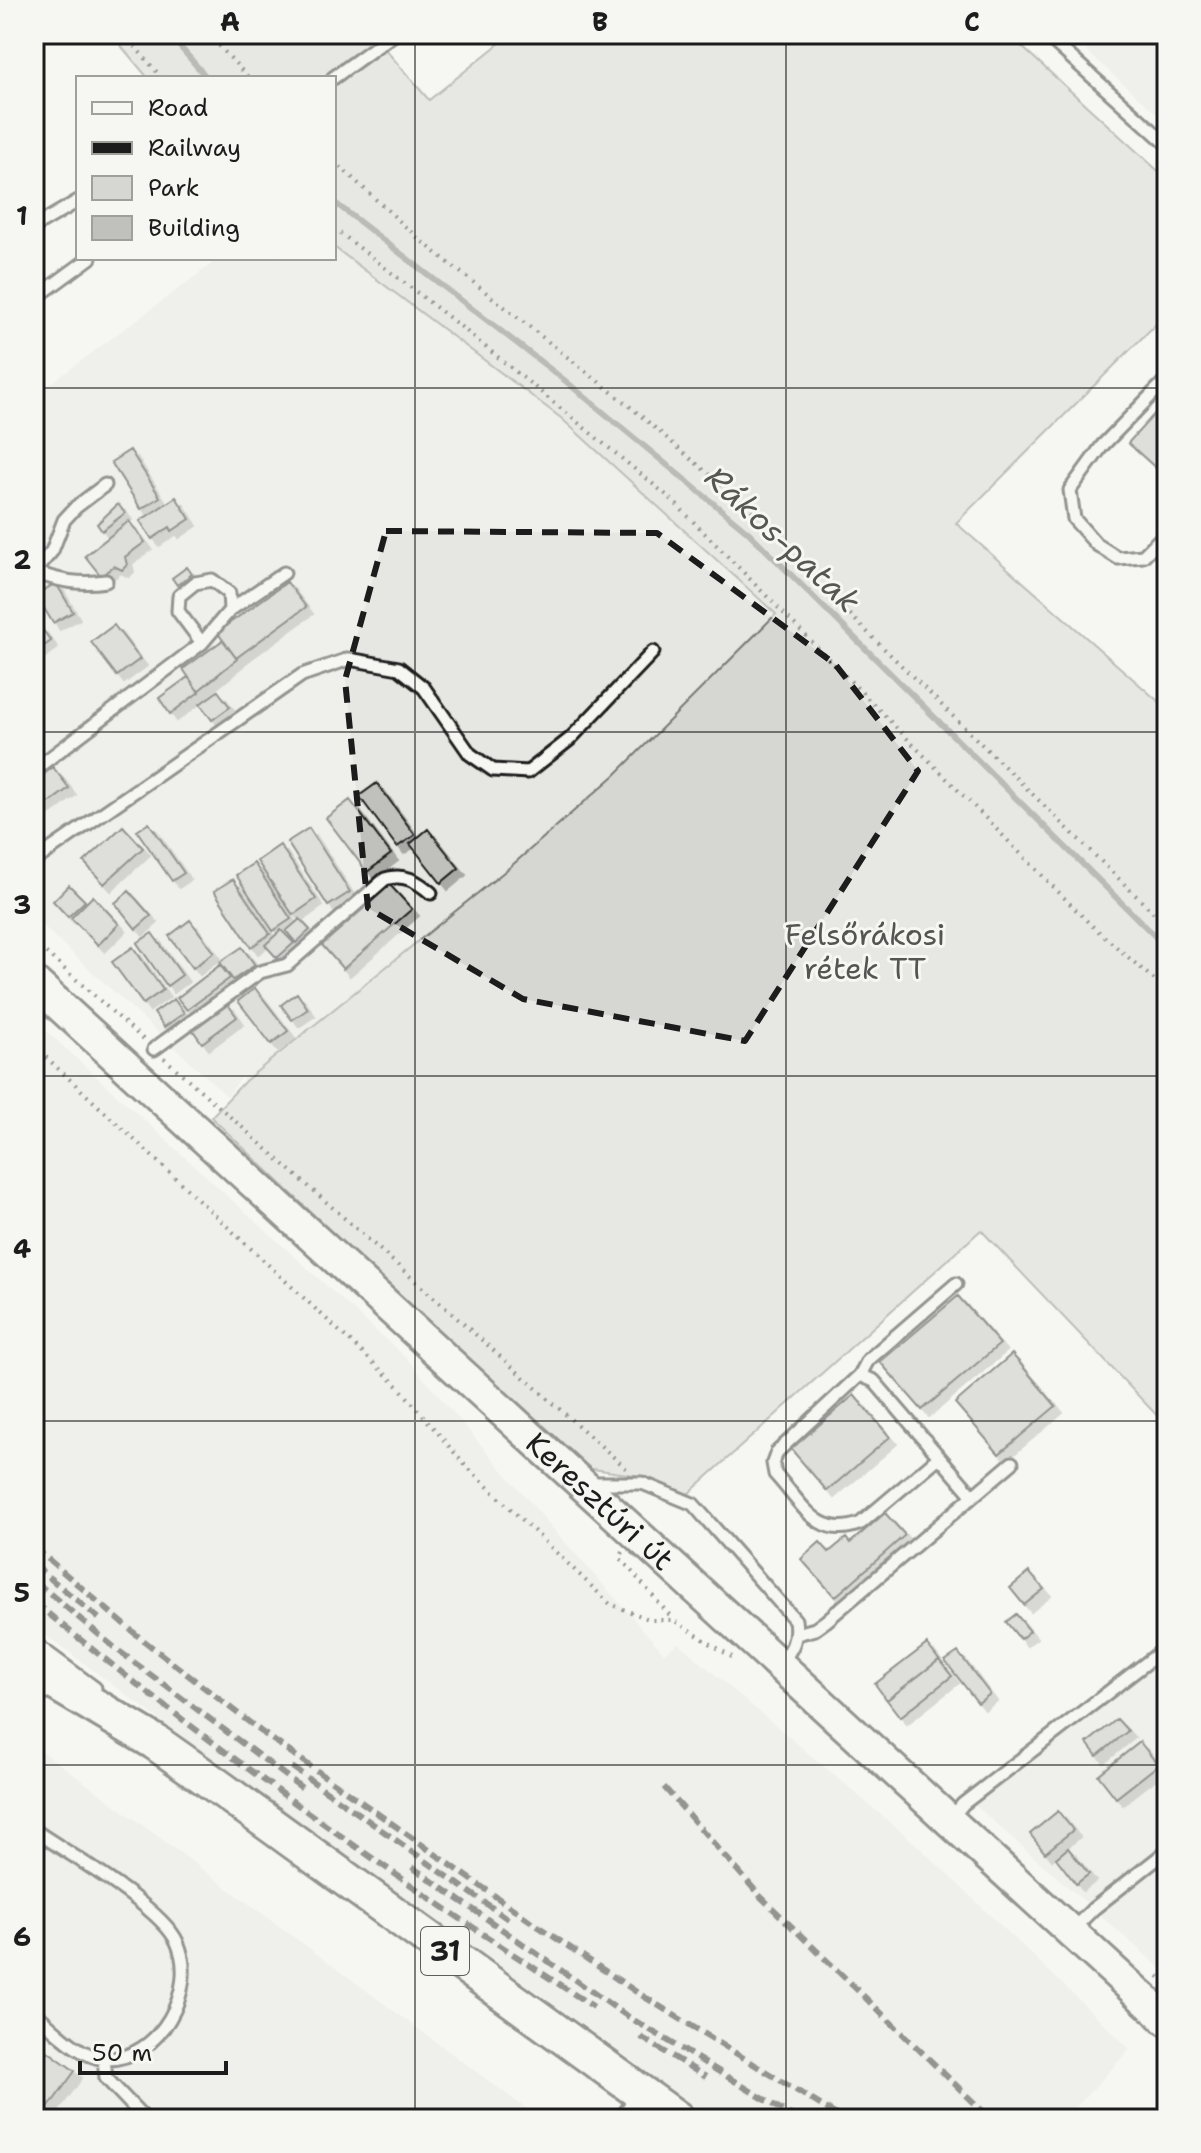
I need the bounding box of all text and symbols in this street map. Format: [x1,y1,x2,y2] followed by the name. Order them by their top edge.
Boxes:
[220,4,240,39] text: A
[592,4,608,39] text: B
[964,4,980,39] text: C
[76,76,336,260] legend
[148,92,208,124] text: Road
[148,132,241,164] text: Railway
[148,172,200,204] text: Park
[16,198,28,233] text: 1
[148,212,240,244] text: Building
[696,456,870,622] water label: Rákos-patak
[13,542,31,577] text: 2
[13,887,31,922] text: 3
[785,914,945,989] park label: Felsőrákosi rétek TT
[13,1231,31,1266] text: 4
[517,1422,683,1579] street label: Keresztúri út
[14,1575,30,1610] text: 5
[13,1919,31,1954] text: 6
[421,1927,469,1975] road number: 31
[80,2025,226,2075] scale bar
[92,2037,152,2069] text: 50 m

